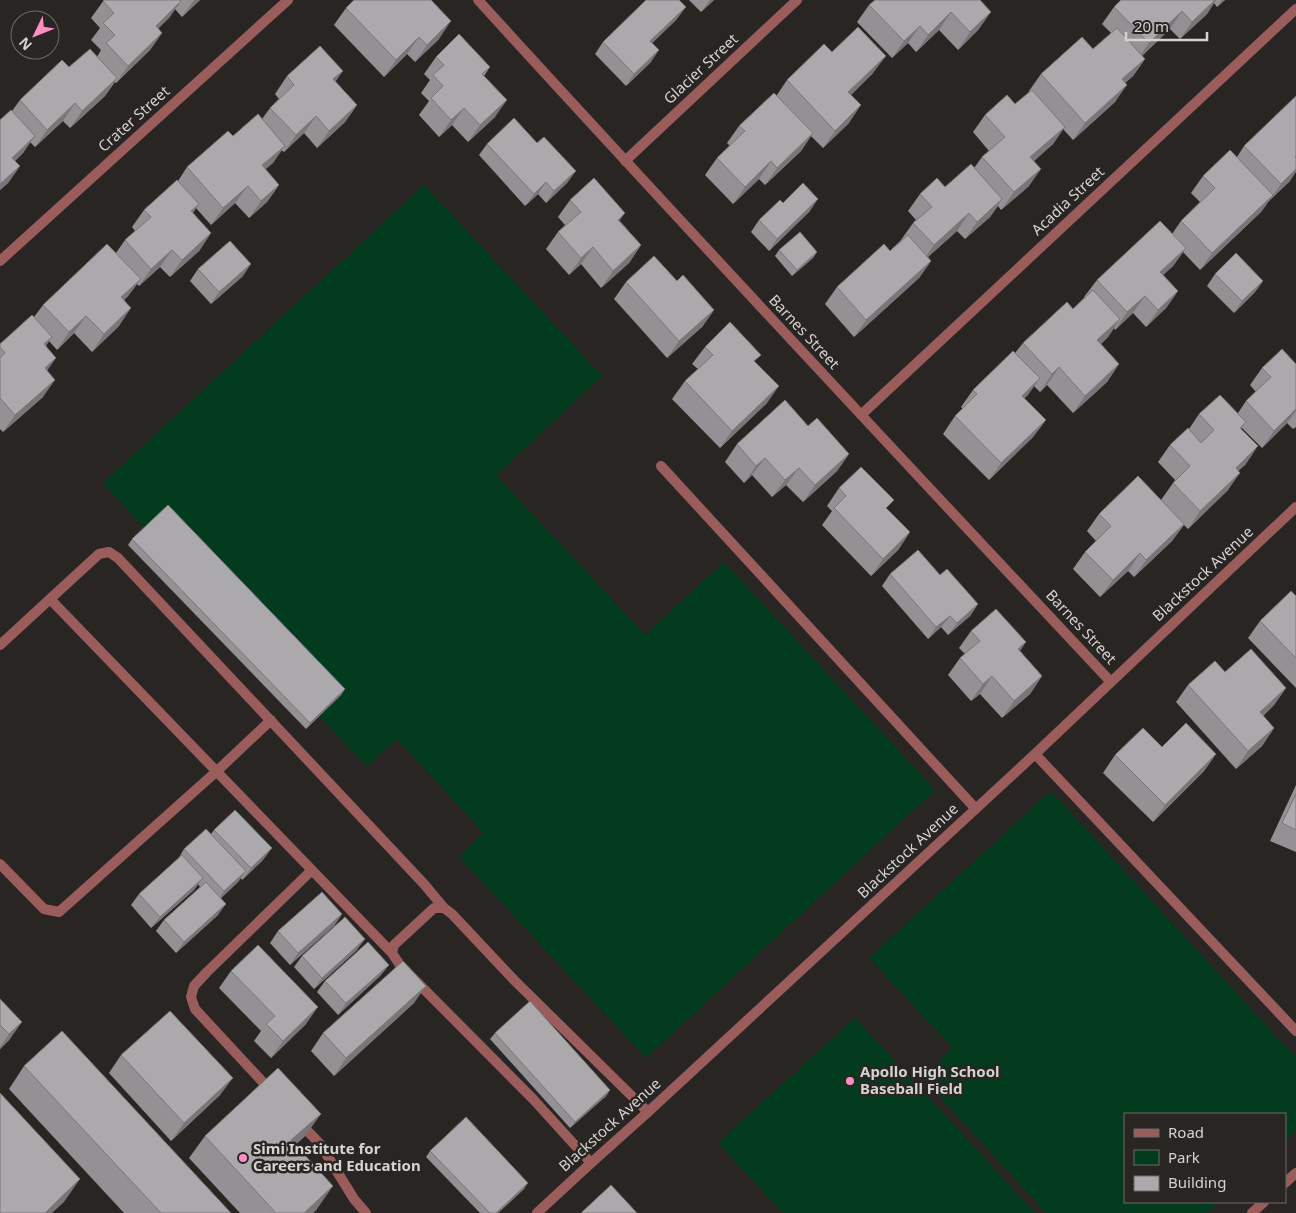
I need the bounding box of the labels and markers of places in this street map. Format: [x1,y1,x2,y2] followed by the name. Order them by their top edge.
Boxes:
[860,1061,1000,1098] place label: Apollo High School Baseball Field
[844,1075,856,1087] marker: Apollo High School Baseball Field
[253,1138,421,1175] place label: Simi Institute for Careers and Education
[237,1152,249,1164] marker: Simi Institute for Careers and Education

